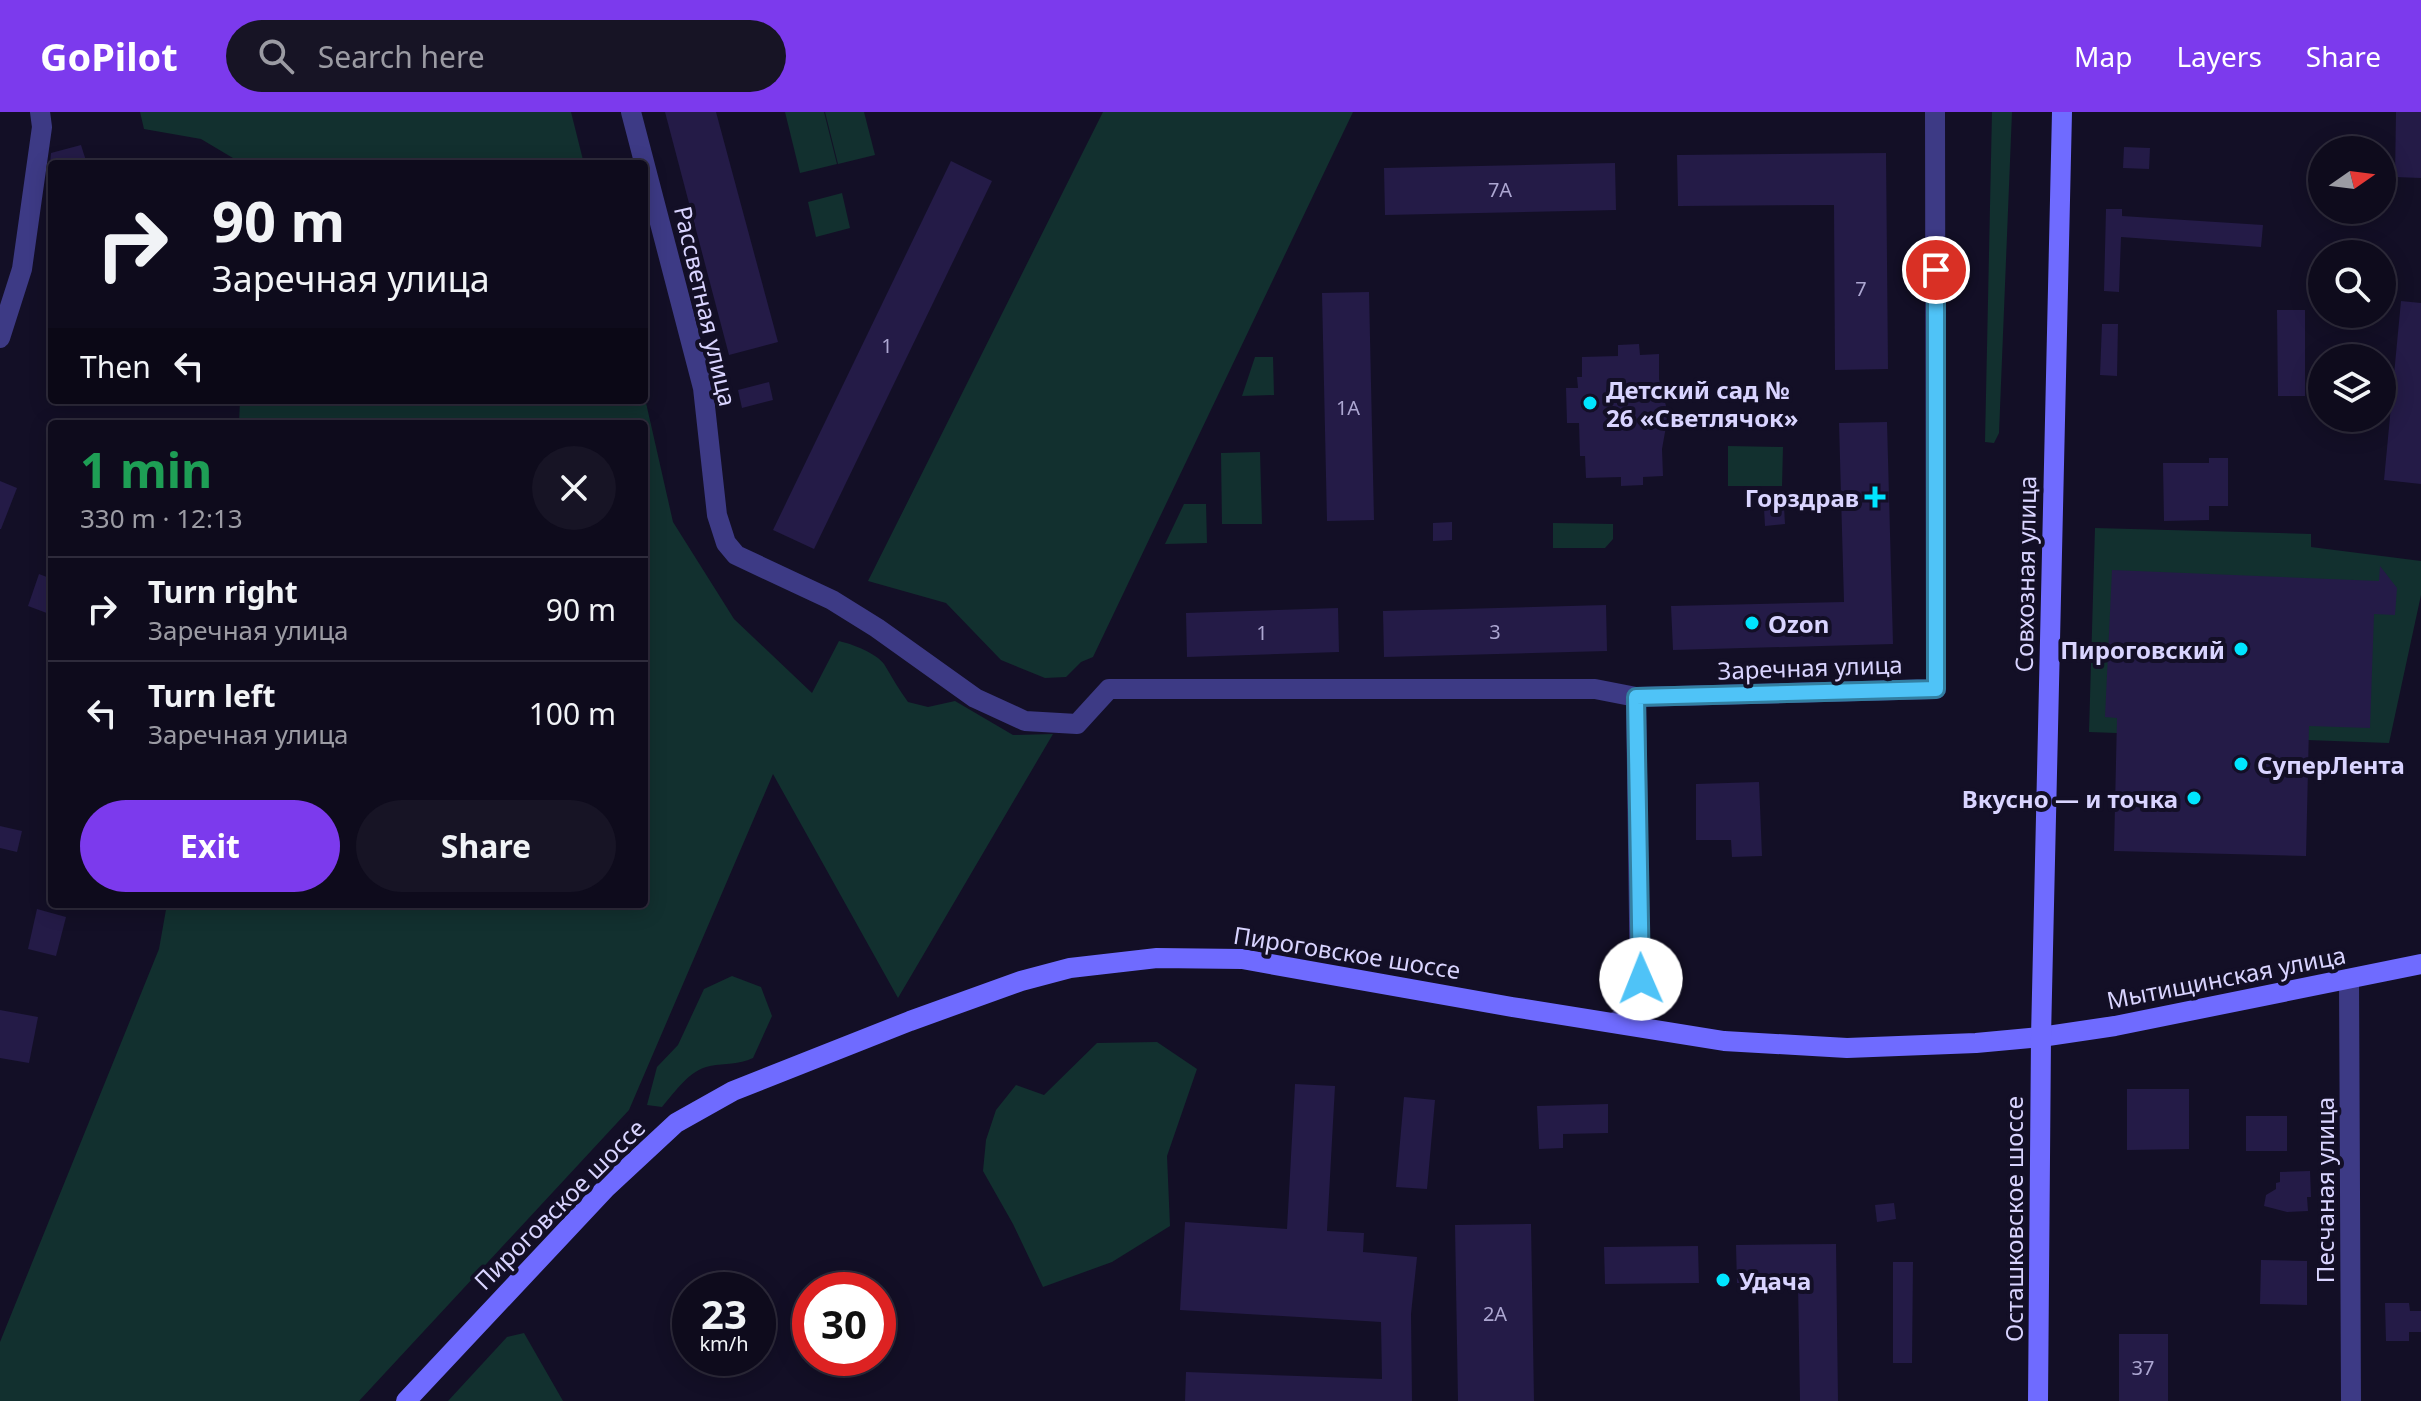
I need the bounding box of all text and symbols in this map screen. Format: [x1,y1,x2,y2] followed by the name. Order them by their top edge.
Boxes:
[226,20,786,92] search box
[40,30,178,82] text: GoPilot
[254,34,298,78] icon: search
[318,36,485,77] text: Search here
[2074,37,2132,75] text: Map
[2176,37,2262,75] text: Layers
[2306,37,2381,75] text: Share
[2308,136,2396,224] north arrow
[2308,136,2396,432] map controls
[1488,176,1512,203] house number: 7А
[212,182,345,258] text: 90 m
[80,192,184,296] icon: right
[667,203,745,409] street label: Рассветная улица
[1902,236,1970,304] pin
[2308,240,2396,328] button: search
[1914,248,1958,292] icon: arrive
[212,254,490,303] text: Заречная улица
[1855,275,1867,302] house number: 7
[881,332,893,359] house number: 1
[167,344,211,388] icon: left
[2308,344,2396,432] button: layers
[80,346,151,387] text: Then
[1606,373,1799,434] place label: Детский сад № 26 «Светлячок»
[1336,394,1360,421] house number: 1А
[1581,394,1599,412] marker: Детский сад № 26 «Светлячок»
[80,437,212,502] text: 1 min
[532,446,616,530] button: close
[2007,475,2043,673] street label: Совхозная улица
[1745,481,1859,514] place label: Горздрав
[1866,488,1884,506] marker: Горздрав
[80,500,243,536] text: 330 m · 12:13
[148,571,298,612] text: Turn right
[80,587,124,631] icon: right
[546,589,616,630] text: 90 m
[1768,607,1829,640] place label: Ozon
[148,612,349,648] text: Заречная улица
[1743,614,1761,632] marker: Ozon
[1489,618,1501,645] house number: 3
[1256,619,1268,646] house number: 1
[2060,633,2225,666] place label: Пироговский
[2232,640,2250,658] marker: Пироговский
[1717,647,1903,687] street label: Заречная улица
[148,675,276,716] text: Turn left
[80,691,124,735] icon: left
[529,693,616,734] text: 100 m
[148,716,349,752] text: Заречная улица
[2257,748,2405,781] place label: СуперЛента
[2232,755,2250,773] marker: СуперЛента
[1962,782,2178,815] place label: Вкусно — и точка
[2185,789,2203,807] marker: Вкусно — и точка
[80,800,340,892] button: Exit
[356,800,616,892] button: Share
[1231,918,1463,986] street label: Пироговское шоссе
[1599,937,1683,1021] position arrow
[2104,938,2348,1016] street label: Мытищинская улица
[1997,1096,2030,1342] street label: Осташковское шоссе
[2308,1097,2341,1283] street label: Песчаная улица
[466,1111,652,1297] street label: Пироговское шоссе
[1739,1264,1811,1297] place label: Удача
[1714,1271,1732,1289] marker: Удача
[792,1272,896,1376] speed limit sign: 30
[701,1286,747,1341] text: 23
[1483,1300,1507,1327] house number: 2А
[699,1330,749,1357] text: km/h
[2132,1354,2154,1381] house number: 37

